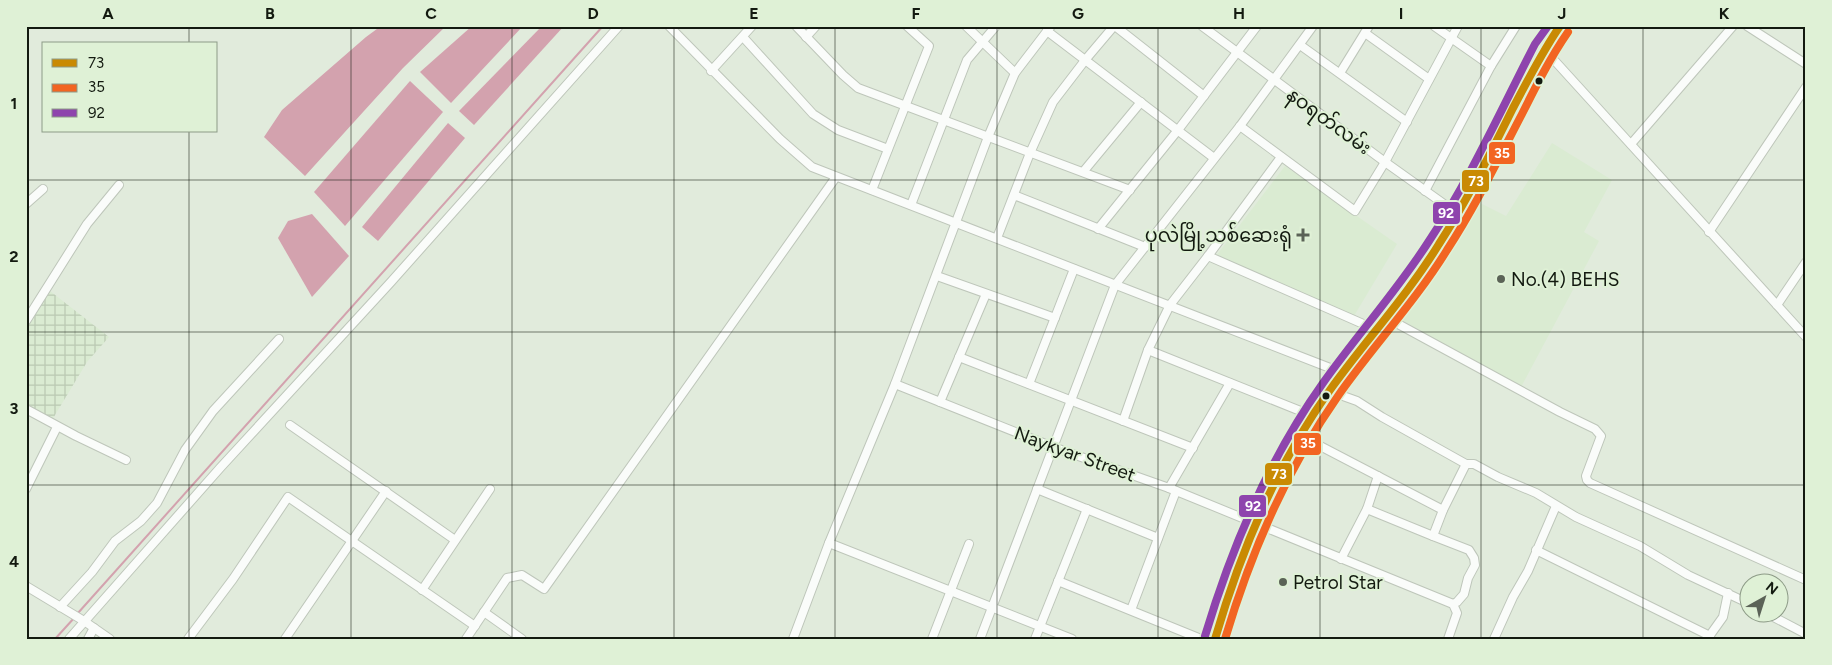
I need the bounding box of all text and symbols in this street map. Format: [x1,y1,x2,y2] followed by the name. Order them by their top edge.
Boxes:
[102,4,114,23] text: A
[265,4,275,23] text: B
[425,4,437,23] text: C
[587,4,599,23] text: D
[749,4,759,23] text: E
[912,4,921,23] text: F
[1072,4,1084,23] text: G
[1233,4,1245,23] text: H
[1399,4,1403,23] text: I
[1558,4,1566,23] text: J
[1719,4,1730,23] text: K
[42,42,218,132] legend
[88,54,104,72] text: 73
[1534,76,1544,86] unlabelled marker
[88,78,105,96] text: 35
[1280,80,1378,163] street label: နဝရတ်လမ်း
[11,94,17,113] text: 1
[88,104,105,122] text: 92
[1488,141,1516,165] line badge: 35
[1494,145,1510,162] text: 35
[1461,169,1490,193] line badge: 73
[1468,173,1484,190] text: 73
[1432,201,1461,225] line badge: 92
[1438,205,1454,222] text: 92
[1145,221,1292,252] place label: ပုလဲမြို့သစ်ဆေးရုံ
[1296,228,1310,242] marker: ပုလဲမြို့သစ်ဆေးရုံ
[9,247,19,266] text: 2
[1511,268,1619,291] place label: No.(4) BEHS
[1495,273,1507,285] marker: No.(4) BEHS
[1321,391,1331,401] unlabelled marker
[10,399,19,418] text: 3
[1011,421,1139,487] street label: Naykyar Street
[1293,432,1322,456] line badge: 35
[1300,435,1316,452] text: 35
[1264,462,1293,486] line badge: 73
[1271,466,1287,483] text: 73
[1238,494,1267,518] line badge: 92
[1245,498,1261,515] text: 92
[9,552,19,571] text: 4
[1293,571,1383,594] place label: Petrol Star
[1740,572,1790,622] north arrow
[1277,576,1289,588] marker: Petrol Star
[1762,578,1781,598] text: N

